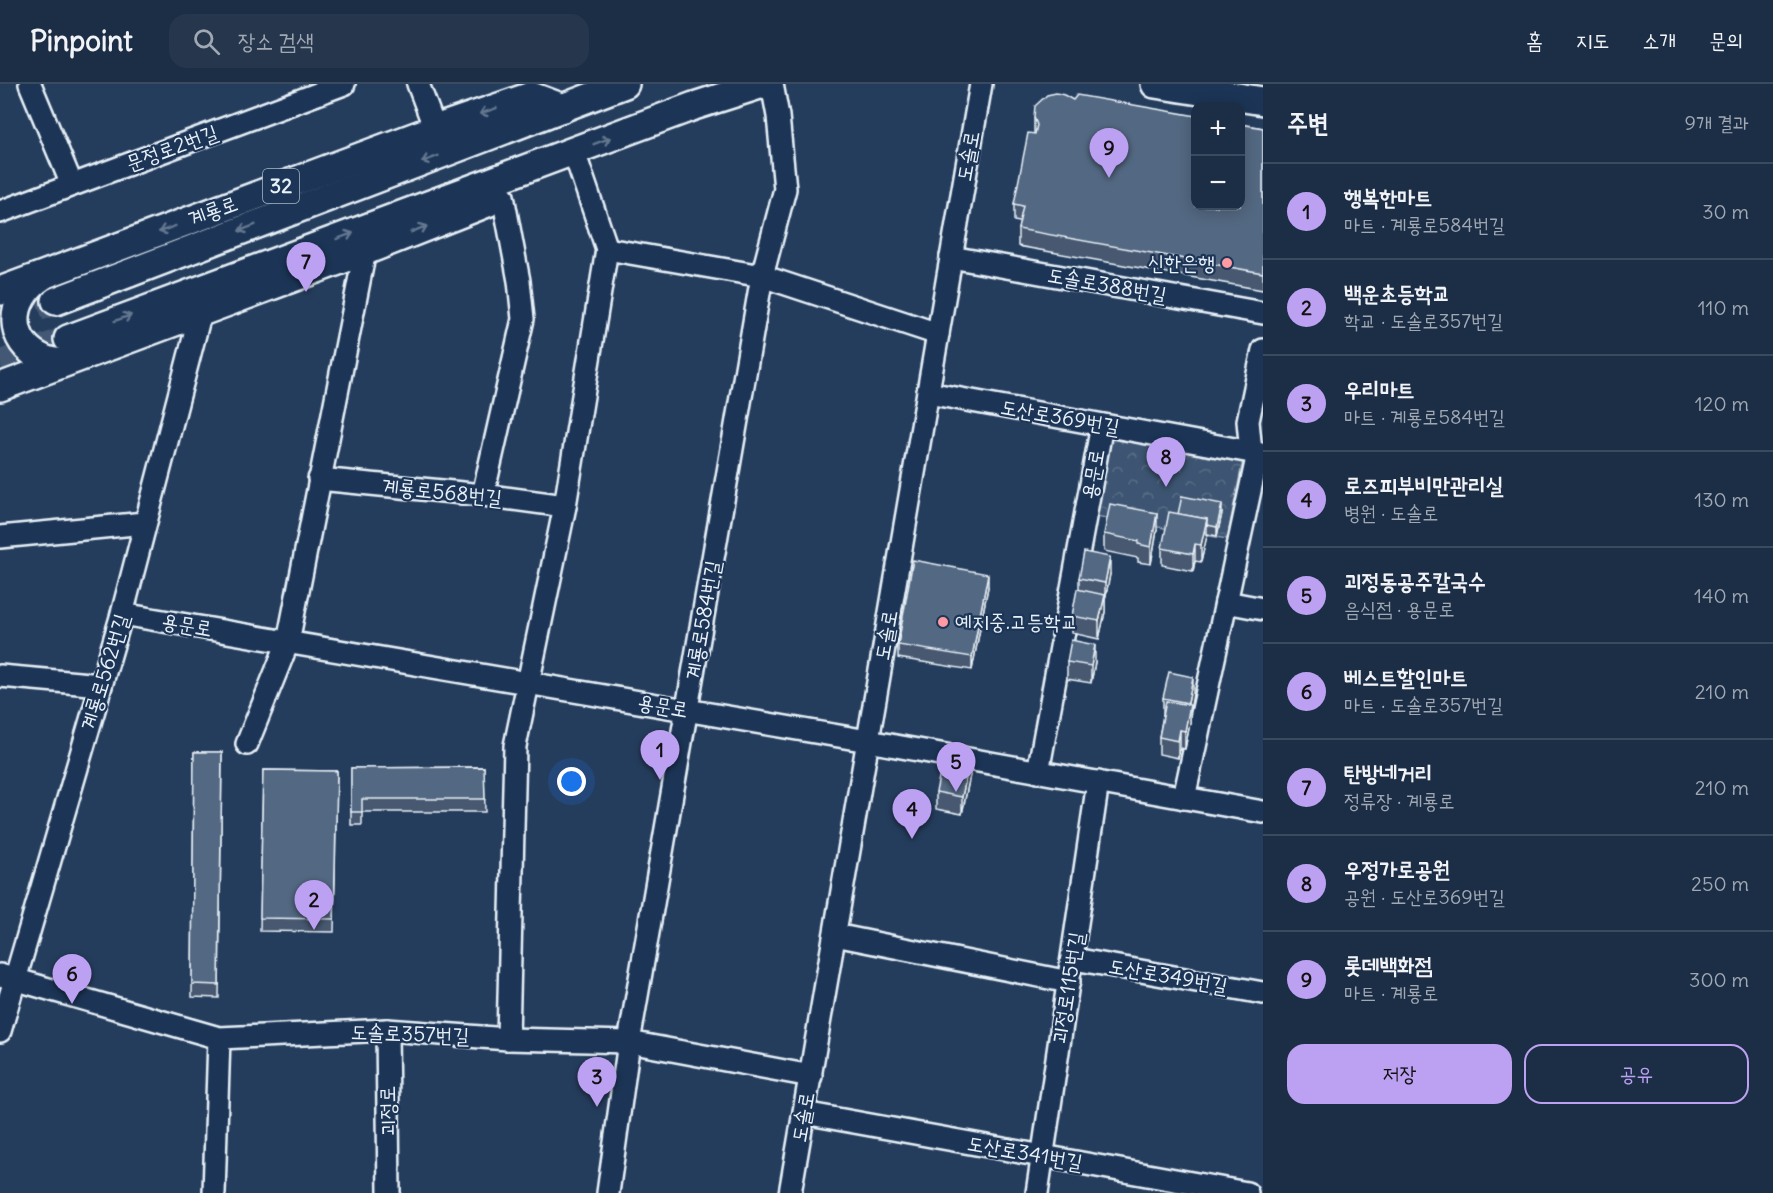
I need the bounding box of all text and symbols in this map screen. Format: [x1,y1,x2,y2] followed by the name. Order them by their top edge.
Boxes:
[169,14,589,68] search box
[30,23,133,59] text: Pinpoint
[190,25,223,58] icon: search
[238,27,314,55] text: 장소 검색
[1526,27,1543,54] text: 홈
[1576,27,1609,54] text: 지도
[1642,27,1676,54] text: 소개
[1709,27,1743,54] text: 문의
[1191,102,1245,210] map controls
[1191,102,1245,156] button: +
[479,106,498,117] one-way arrow
[1287,106,1329,139] text: 주변
[1684,110,1749,135] text: 9개 결과
[122,118,222,177] street label: 문정로2번길
[1090,128,1128,178] pin: 9
[950,129,985,183] street label: 도솔로
[593,135,611,146] one-way arrow
[421,154,439,165] one-way arrow
[1191,156,1245,210] button: −
[263,169,299,203] road number: 32
[1344,183,1433,211] text: 행복한마트
[184,189,241,232] street label: 계룡로
[1303,199,1310,224] text: 1
[1702,199,1749,224] text: 30 m
[1344,212,1505,237] text: 마트 · 계룡로584번길
[239,223,257,234] one-way arrow
[409,223,428,234] one-way arrow
[158,224,177,235] one-way arrow
[335,230,354,241] one-way arrow
[286,242,326,292] pin: 7
[1147,249,1215,276] place label: 신한은행
[1220,256,1234,270] marker: 신한은행
[1045,261,1169,308] street label: 도솔로388번길
[1344,279,1450,307] text: 백운초등학교
[1301,295,1312,320] text: 2
[1698,295,1749,320] text: 110 m
[1344,308,1503,333] text: 학교 · 도솔로357번길
[113,312,132,323] one-way arrow
[1344,375,1415,403] text: 우리마트
[1301,391,1312,416] text: 3
[1695,391,1749,416] text: 120 m
[998,393,1122,440] street label: 도산로369번길
[1344,404,1505,429] text: 마트 · 계룡로584번길
[1146,438,1186,487] pin: 8
[1075,447,1110,501] street label: 용문로
[1344,471,1503,499] text: 로즈피부비만관리실
[381,472,504,511] street label: 계룡로568번길
[1301,487,1312,512] text: 4
[1694,487,1749,512] text: 130 m
[1344,500,1438,525] text: 병원 · 도솔로
[679,558,726,682] street label: 계룡로584번길
[1344,567,1486,595] text: 괴정동공주칼국수
[1301,583,1312,608] text: 5
[1694,583,1749,608] text: 140 m
[1344,596,1455,621] text: 음식점 · 용문로
[160,607,214,642] street label: 용문로
[868,608,903,662] street label: 도솔로
[955,608,1078,635] place label: 예지중.고등학교
[74,610,135,733] street label: 계룡로562번길
[936,615,950,629] marker: 예지중.고등학교
[1344,663,1468,691] text: 베스트할인마트
[1301,679,1312,704] text: 6
[1695,679,1749,704] text: 210 m
[636,688,690,723] street label: 용문로
[1344,692,1503,717] text: 마트 · 도솔로357번길
[640,730,680,780] pin: 1
[936,742,976,792] pin: 5
[1344,759,1433,787] text: 탄방네거리
[557,767,586,796] your location
[1302,775,1311,800] text: 7
[1695,775,1749,800] text: 210 m
[1344,788,1455,813] text: 정류장 · 계룡로
[892,790,932,839] pin: 4
[1344,855,1450,883] text: 우정가로공원
[1301,871,1312,896] text: 8
[1691,871,1749,896] text: 250 m
[294,880,334,930] pin: 2
[1344,884,1505,909] text: 공원 · 도산로369번길
[1045,930,1090,1046] street label: 괴정로115번길
[1344,951,1433,979] text: 롯데백화점
[1106,952,1230,999] street label: 도산로349번길
[52,954,92,1004] pin: 6
[1301,967,1312,992] text: 9
[1689,967,1749,992] text: 300 m
[1344,980,1438,1005] text: 마트 · 계룡로
[350,1018,470,1049] street label: 도솔로357번길
[1287,1044,1512,1104] button: 저장
[1524,1044,1749,1104] button: 공유
[578,1058,616,1107] pin: 3
[374,1085,401,1137] street label: 괴정로
[785,1090,820,1144] street label: 도솔로
[965,1129,1085,1176] street label: 도산로341번길

